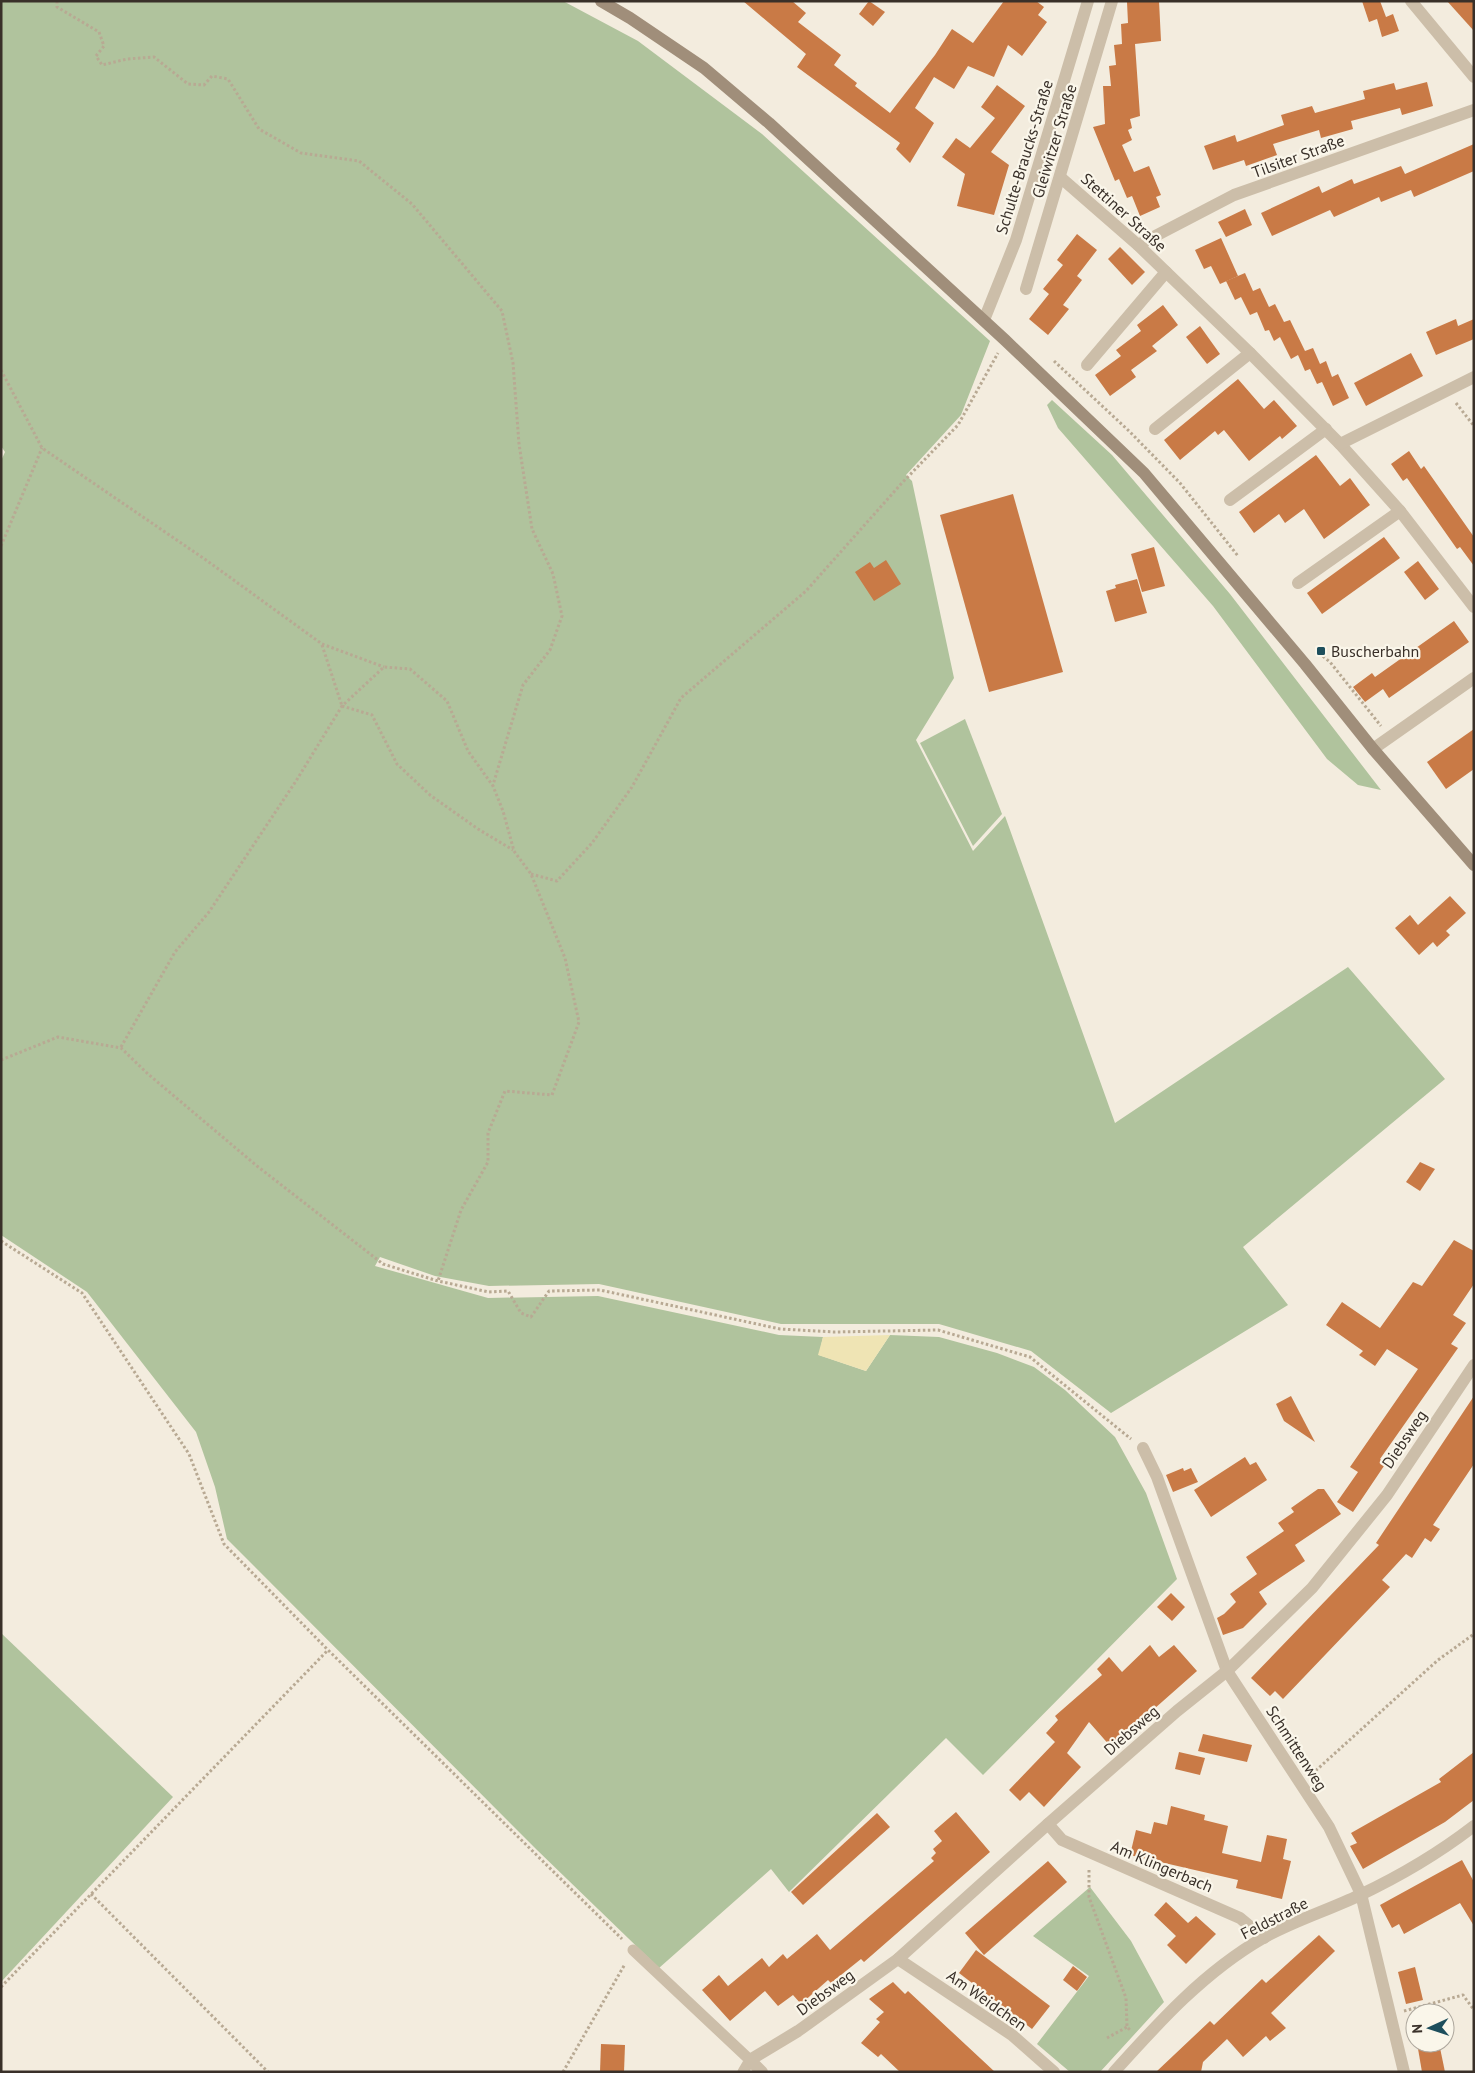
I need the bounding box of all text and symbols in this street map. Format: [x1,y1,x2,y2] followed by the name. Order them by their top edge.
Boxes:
[991,77,1057,237] street label: Schulte-Braucks-Straße
[1027,82,1081,200] street label: Gleiwitzer Straße
[1249,130,1347,182] street label: Tilsiter Straße
[1077,168,1171,256] street label: Stettiner Straße
[1331,641,1419,661] place label: Buscherbahn
[1315,645,1327,657] marker: Buscherbahn
[1377,1406,1431,1472] street label: Diebsweg
[1099,1701,1163,1759] street label: Diebsweg
[1262,1702,1332,1794] street label: Schmittenweg
[1108,1836,1216,1896] street label: Am Klingerbach
[1237,1893,1311,1943] street label: Feldstraße
[792,1964,858,2020] street label: Diebsweg
[943,1965,1031,2035] street label: Am Weidchen
[1405,2003,1455,2053] north arrow
[1408,2024,1426,2034] text: N

